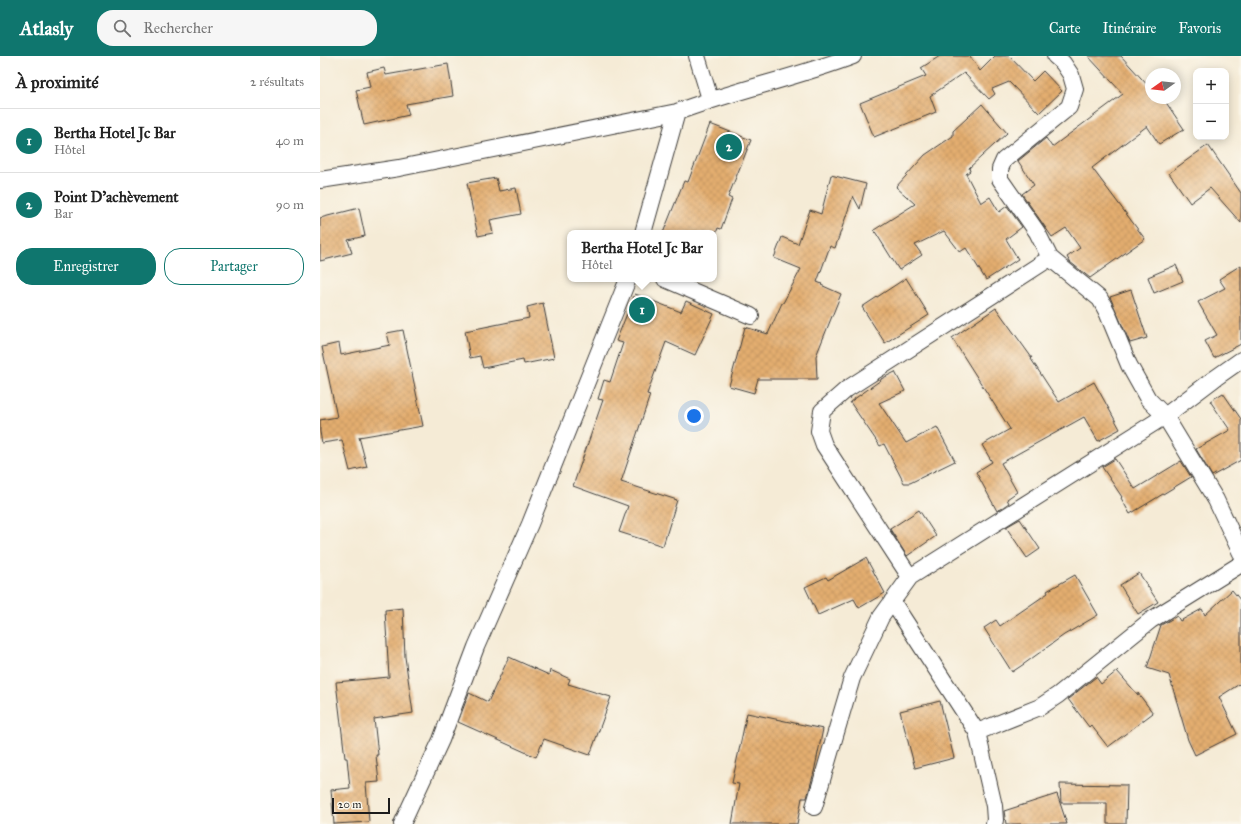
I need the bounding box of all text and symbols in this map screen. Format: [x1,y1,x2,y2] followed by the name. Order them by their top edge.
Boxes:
[97,10,377,46] search box
[20,17,73,40] text: Atlasly
[111,17,133,39] icon: search
[143,19,213,37] text: Rechercher
[1049,20,1081,37] text: Carte
[1103,20,1156,37] text: Itinéraire
[1178,20,1221,37] text: Favoris
[1145,68,1181,104] north arrow
[1193,68,1229,140] map controls
[1193,68,1229,104] button: +
[16,72,99,93] text: À proximité
[250,74,304,90] text: 2 résultats
[1193,104,1229,140] button: −
[54,124,176,142] text: Bertha Hotel Jc Bar
[716,132,742,162] pin: 2
[26,133,32,149] text: 1
[275,133,304,149] text: 40 m
[54,142,85,158] text: Hôtel
[54,188,179,206] text: Point D’achèvement
[26,197,32,213] text: 2
[276,197,304,213] text: 90 m
[54,206,73,222] text: Bar
[567,230,717,282] popup
[581,239,703,257] text: Bertha Hotel Jc Bar
[16,248,156,285] button: Enregistrer
[164,248,304,285] button: Partager
[581,257,613,273] text: Hôtel
[629,295,655,325] pin: 1
[684,406,704,426] your location
[332,796,390,815] scale bar
[338,798,361,811] text: 20 m

